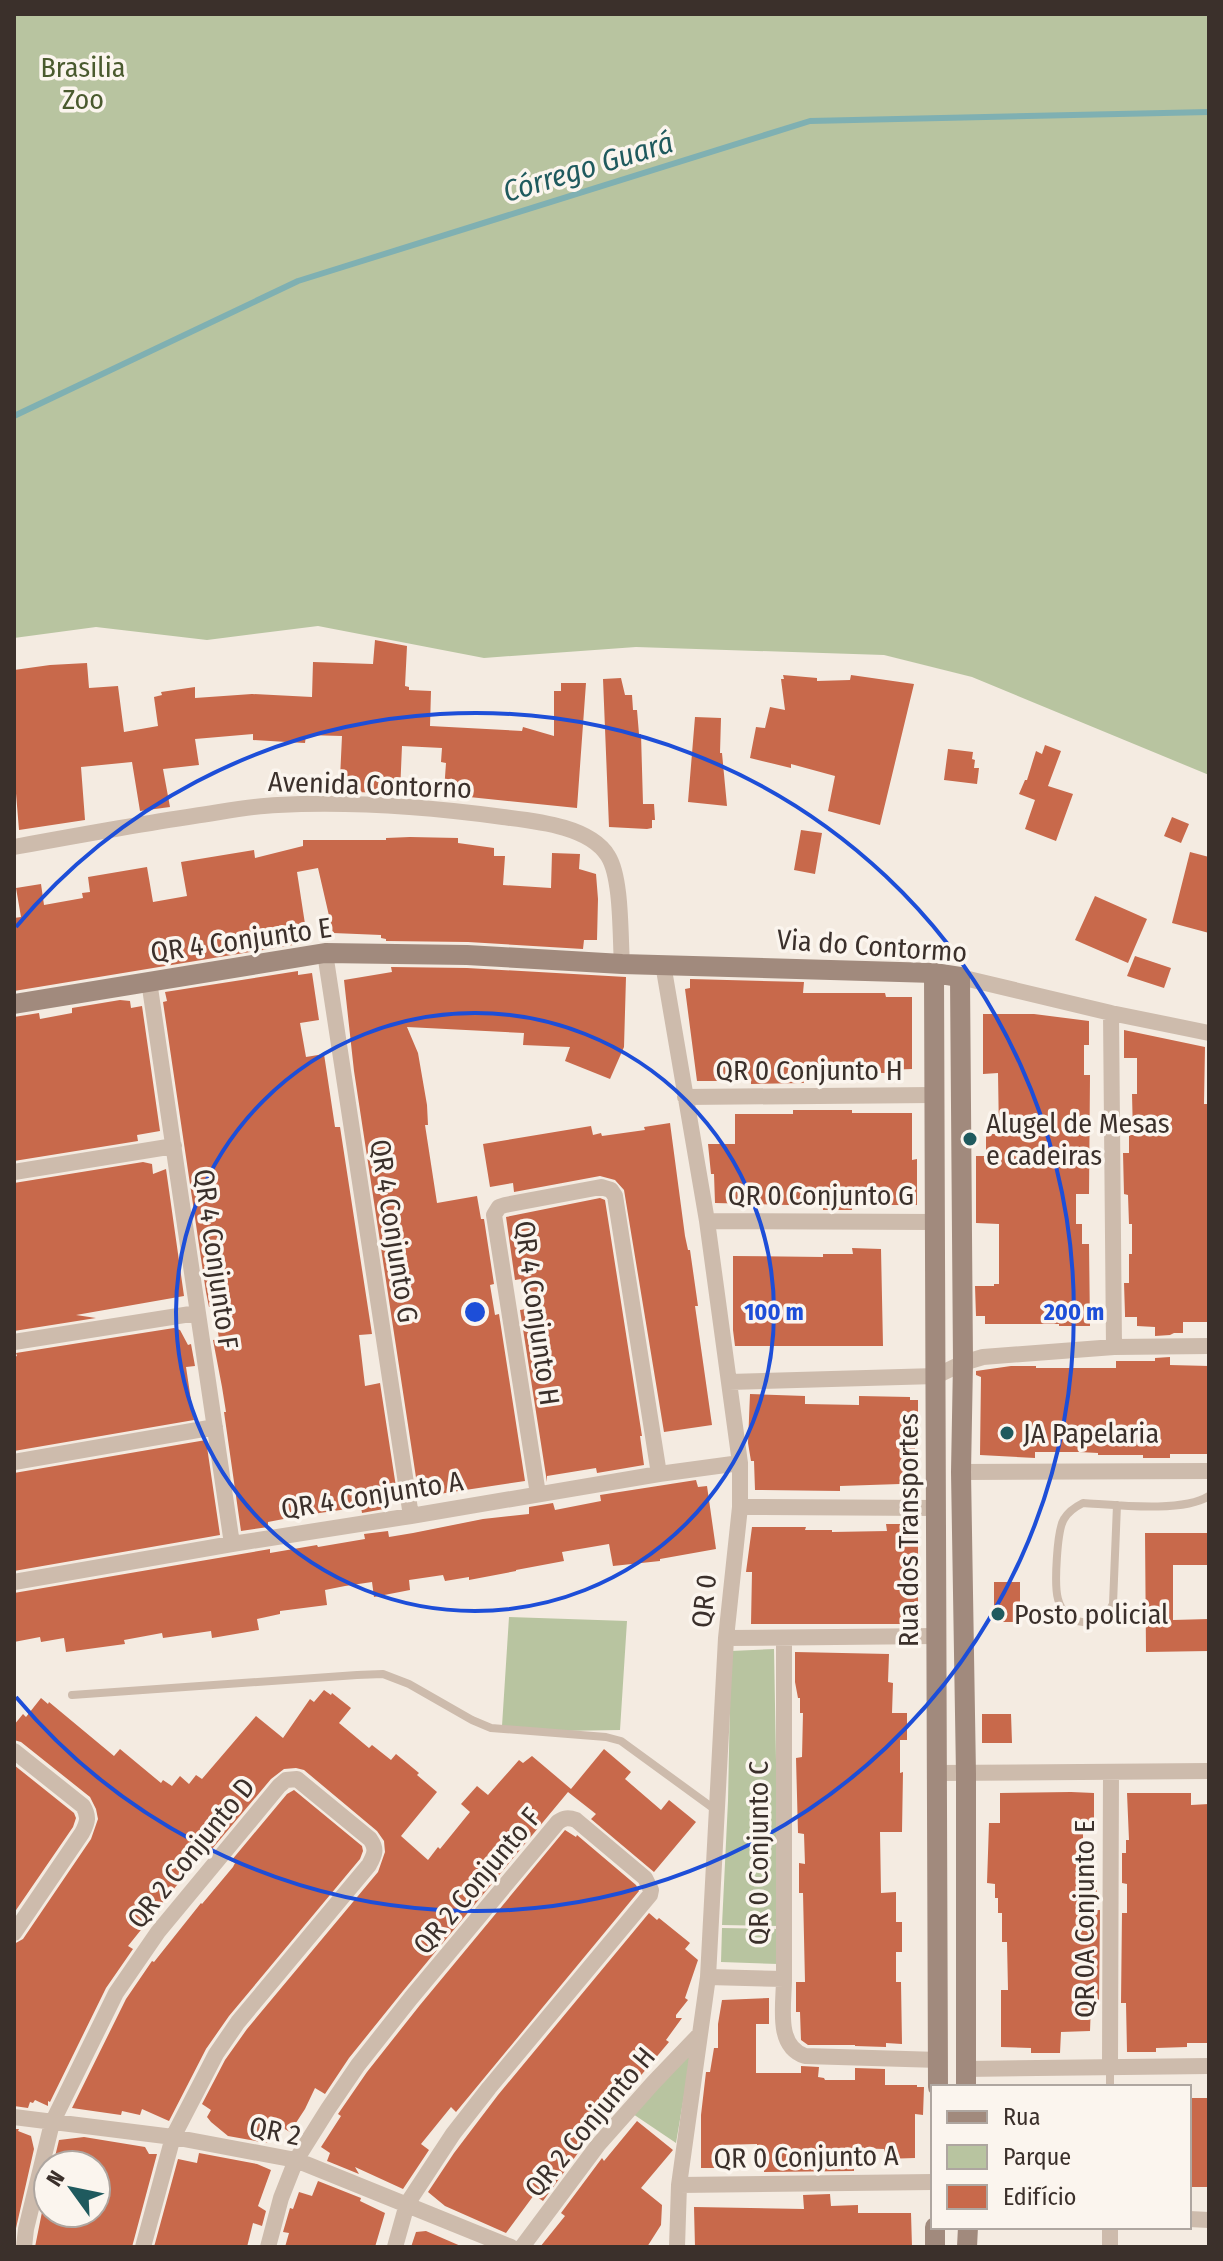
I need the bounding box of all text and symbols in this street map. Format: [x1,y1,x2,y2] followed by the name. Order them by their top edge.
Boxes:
[41,51,125,116] park label: Brasilia Zoo
[499,124,677,210] water label: Córrego Guará
[268,765,472,805] street label: Avenida Contorno
[148,911,334,969] street label: QR 4 Conjunto E
[776,923,968,969] street label: Via do Contormo
[715,1054,903,1087] street label: QR 0 Conjunto H
[986,1107,1170,1172] place label: Alugel de Mesas e cadeiras
[961,1130,979,1148] marker: Alugel de Mesas e cadeiras
[363,1137,425,1325] street label: QR 4 Conjunto G
[187,1167,245,1351] street label: QR 4 Conjunto F
[728,1179,914,1212] street label: QR 0 Conjunto G
[508,1219,566,1407] street label: QR 4 Conjunto H
[461,1298,489,1326] centre of rings
[744,1298,804,1326] text: 100 m
[1043,1298,1104,1326] text: 200 m
[892,1413,925,1647] street label: Rua dos Transportes
[1023,1417,1159,1450] place label: JA Papelaria
[998,1424,1016,1442] marker: JA Papelaria
[279,1464,466,1526] street label: QR 4 Conjunto A
[685,1572,723,1630] street label: QR 0
[1014,1598,1168,1631] place label: Posto policial
[989,1605,1007,1623] marker: Posto policial
[742,1761,775,1945] street label: QR 0 Conjunto C
[120,1771,262,1935] street label: QR 2 Conjunto D
[406,1801,548,1961] street label: QR 2 Conjunto F
[1068,1820,1101,2018] street label: QR 0A Conjunto E
[518,2041,662,2203] street label: QR 2 Conjunto H
[931,2085,1191,2229] legend
[1003,2103,1040,2131] text: Rua
[246,2109,304,2153] street label: QR 2
[713,2139,899,2175] street label: QR 0 Conjunto A
[1003,2143,1071,2171] text: Parque
[32,2149,112,2229] north arrow
[41,2165,71,2191] text: N
[1003,2183,1076,2211] text: Edifício

